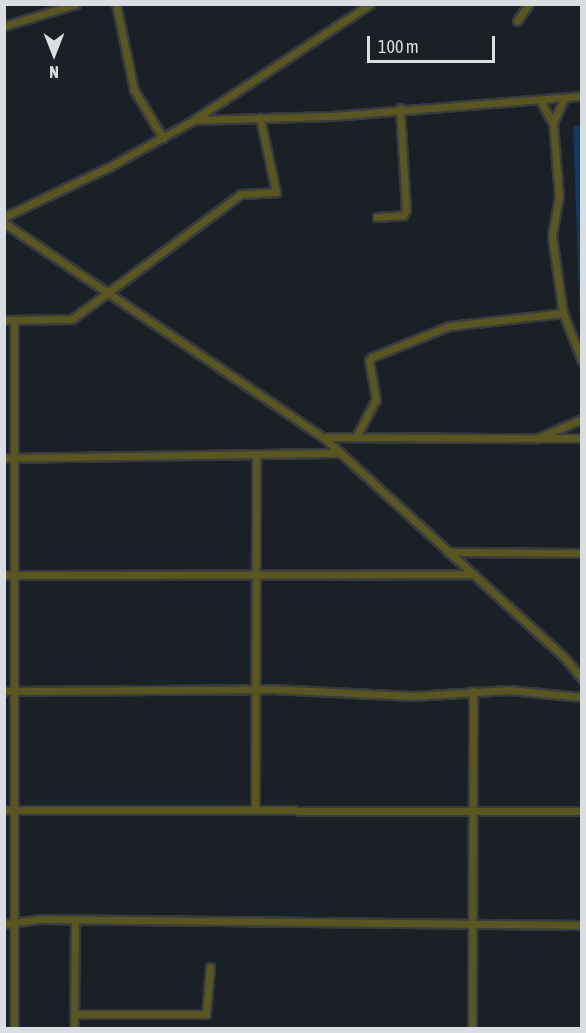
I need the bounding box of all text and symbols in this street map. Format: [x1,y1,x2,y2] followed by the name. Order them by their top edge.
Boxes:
[24,24,84,84] north arrow
[370,24,498,62] scale bar
[378,36,419,57] text: 100 m
[49,63,59,81] text: N

